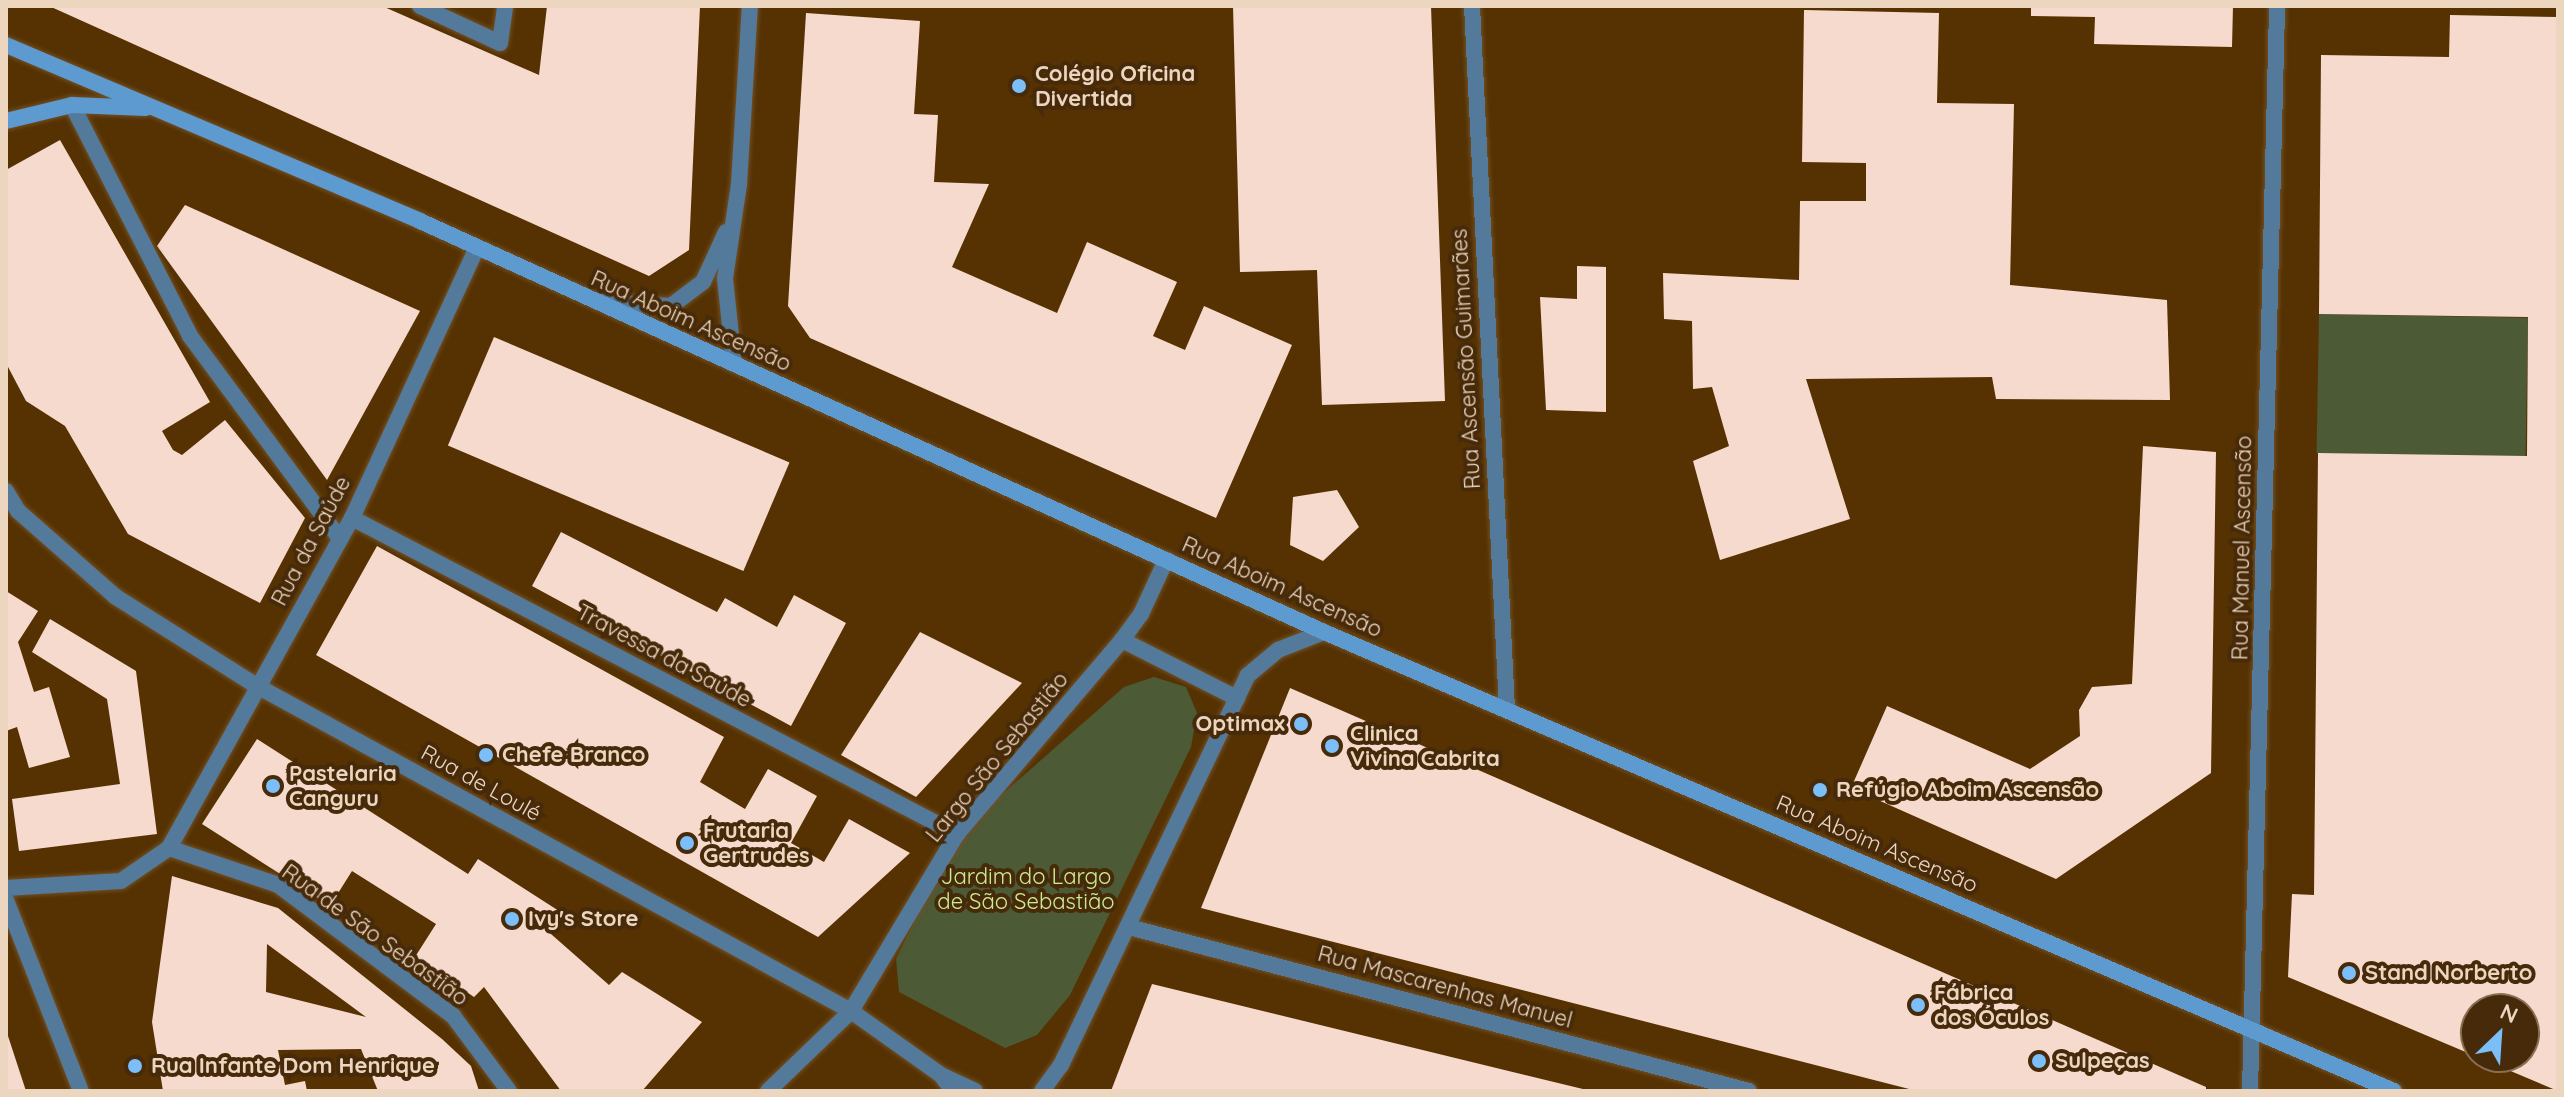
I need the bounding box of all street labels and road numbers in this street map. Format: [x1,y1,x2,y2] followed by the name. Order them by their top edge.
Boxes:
[1446,228,1486,490] street label: Rua Ascensão Guimarães
[587,265,795,377] street label: Rua Aboim Ascensão
[2227,435,2257,661] street label: Rua Manuel Ascensão
[266,472,356,610] street label: Rua da Saúde
[1178,531,1386,643] street label: Rua Aboim Ascensão
[572,599,756,713] street label: Travessa da Saúde
[920,667,1074,847] street label: Largo São Sebastião
[416,739,546,827] street label: Rua de Loulé
[1772,790,1982,898] street label: Rua Aboim Ascensão
[277,859,473,1011] street label: Rua de São Sebastião
[1315,940,1575,1034] street label: Rua Mascarenhas Manuel

